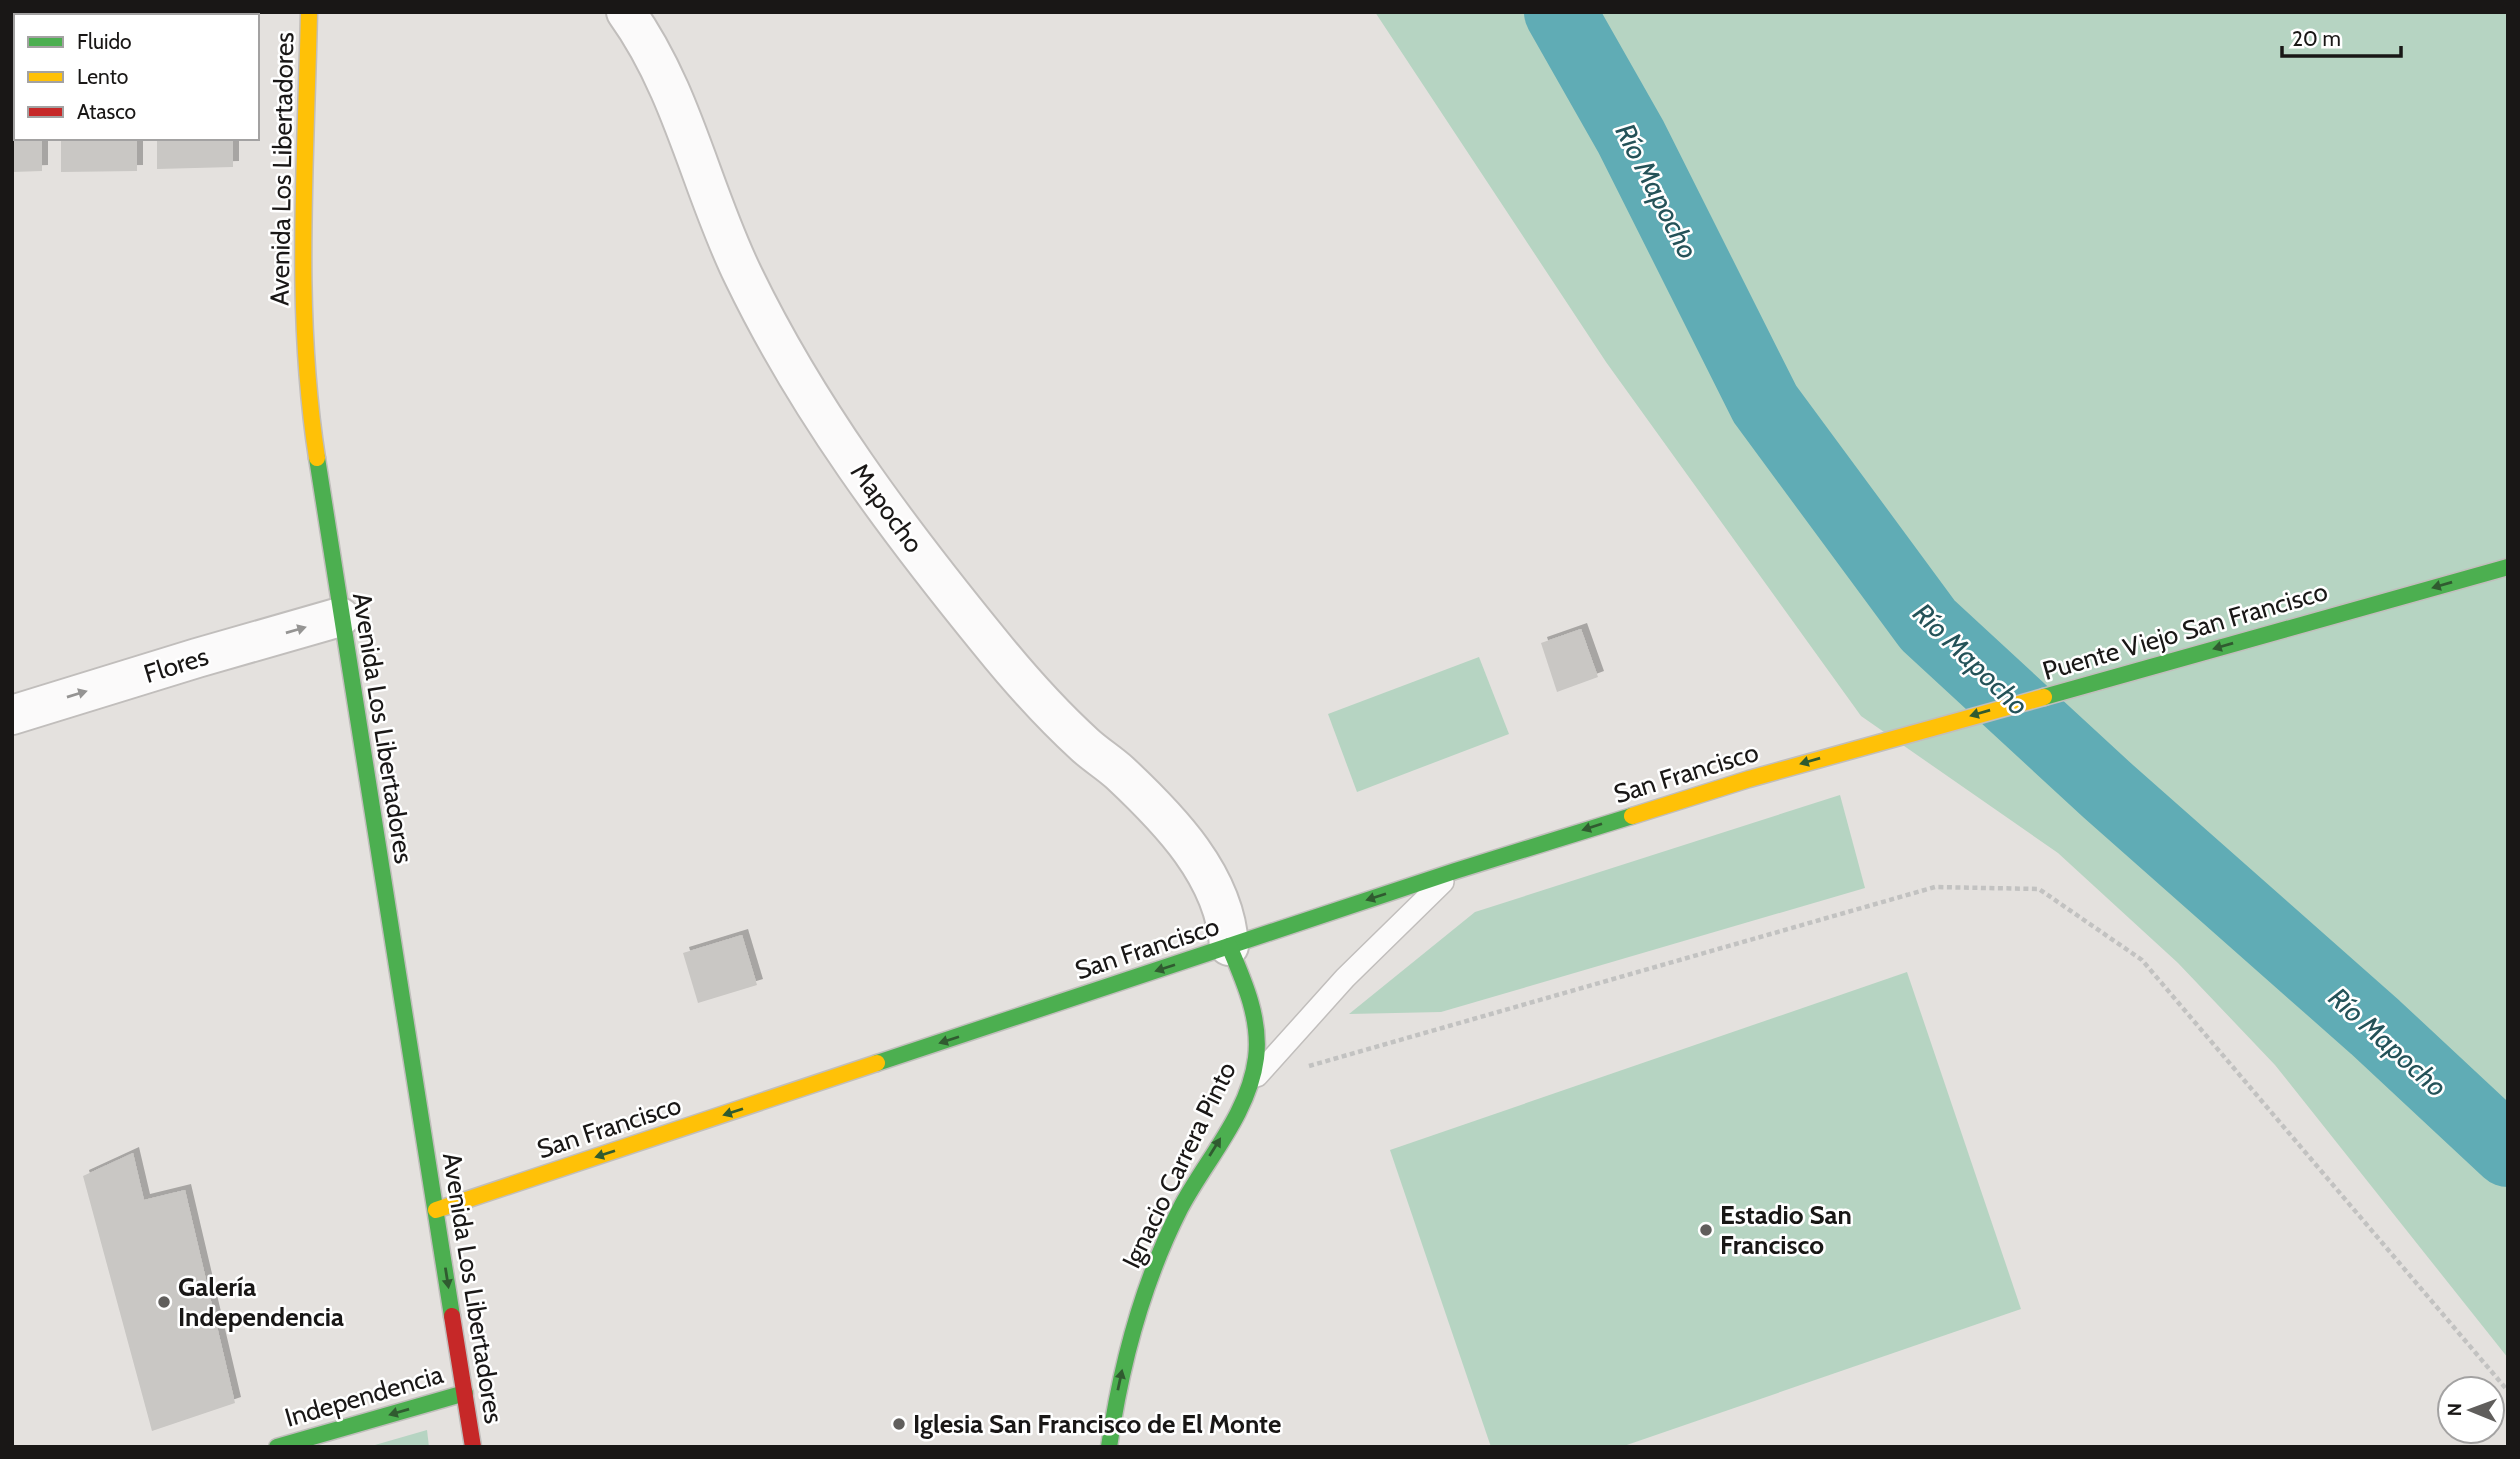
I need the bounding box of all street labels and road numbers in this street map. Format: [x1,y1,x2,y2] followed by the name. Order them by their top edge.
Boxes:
[264,32,300,306] street label: Avenida Los Libertadores
[844,457,930,559] street label: Mapocho
[2039,575,2331,687] street label: Puente Viejo San Francisco
[346,590,420,866] street label: Avenida Los Libertadores
[140,640,212,690] street label: Flores
[1610,736,1762,810] street label: San Francisco
[1071,910,1223,986] street label: San Francisco
[1115,1057,1243,1273] street label: Ignacio Carrera Pinto
[533,1089,685,1165] street label: San Francisco
[436,1150,510,1426] street label: Avenida Los Libertadores
[281,1358,447,1434] street label: Independencia

